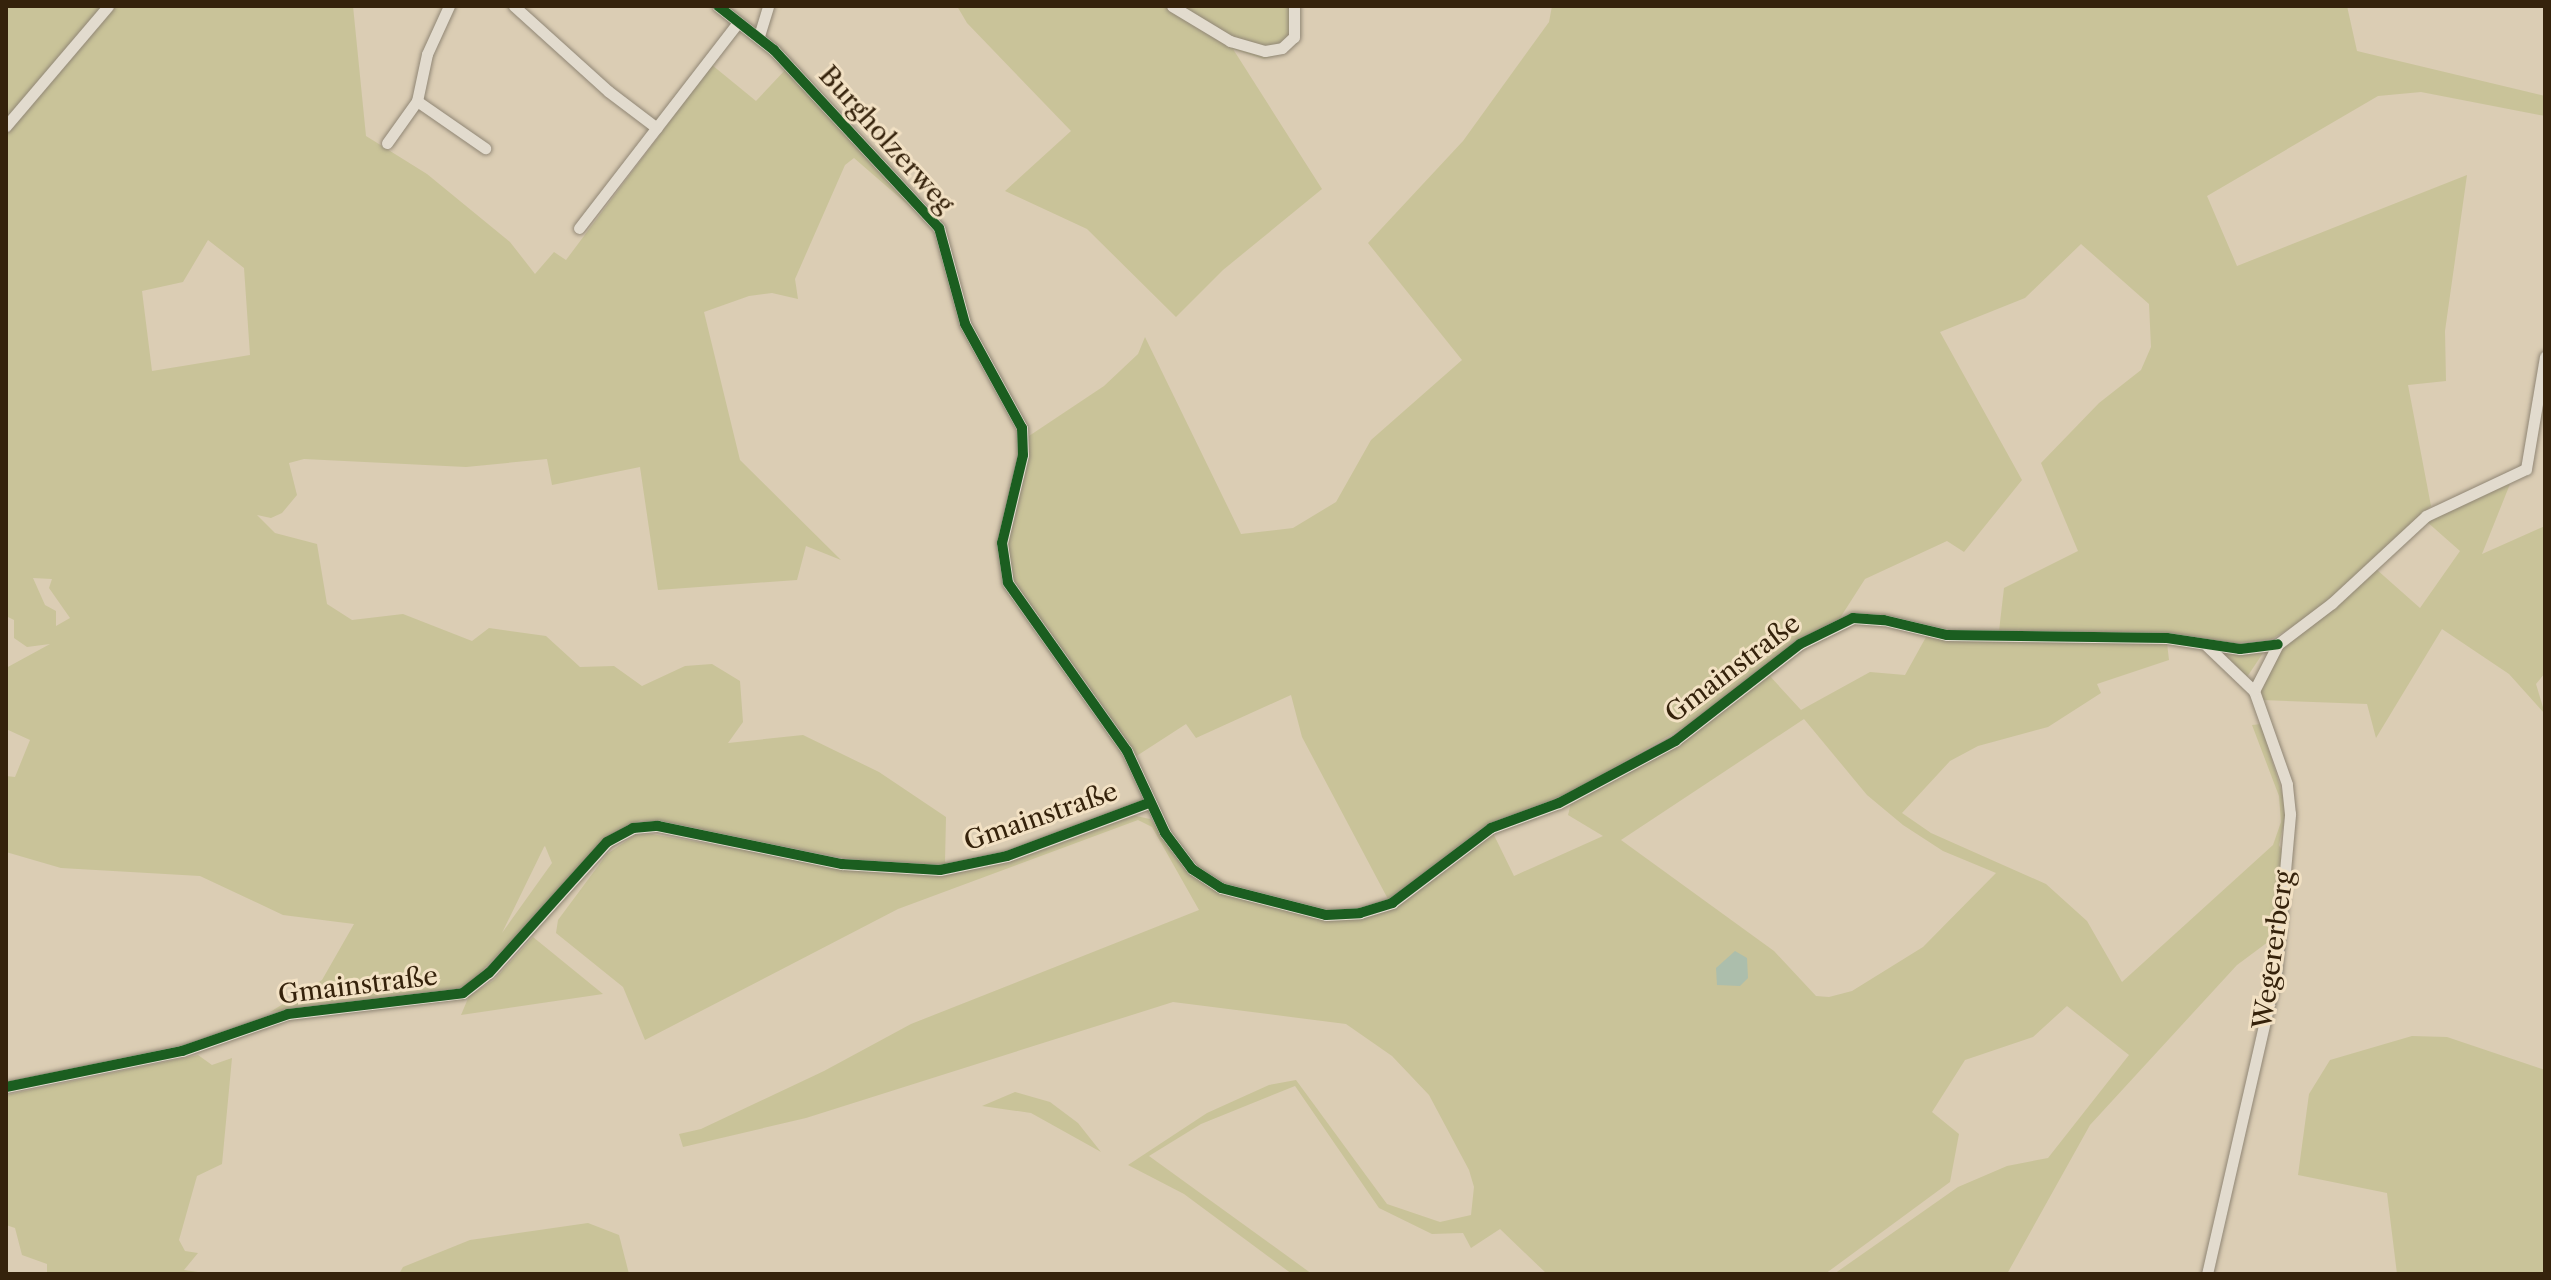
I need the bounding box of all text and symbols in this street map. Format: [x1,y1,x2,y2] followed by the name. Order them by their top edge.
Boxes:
[812,60,960,220] street label: Burgholzerweg
[1659,608,1807,730] street label: Gmainstraße
[960,776,1122,858] street label: Gmainstraße
[2247,869,2301,1031] street label: Wegererberg
[276,961,440,1011] street label: Gmainstraße

